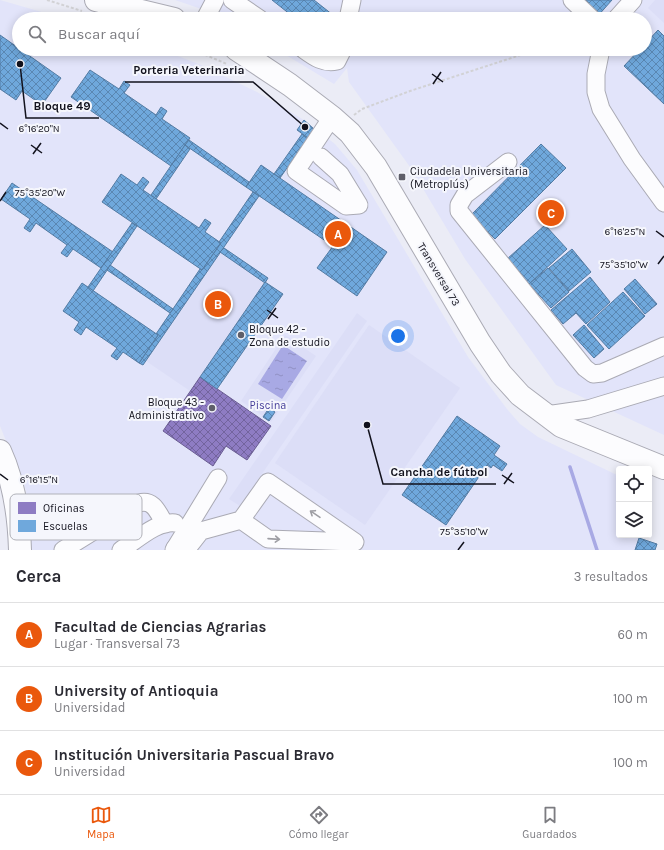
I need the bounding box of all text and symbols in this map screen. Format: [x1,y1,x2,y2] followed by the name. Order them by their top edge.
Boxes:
[12,12,652,56] search box
[26,23,48,45] icon: search
[58,25,140,43] text: Buscar aquí
[125,58,253,82] callout: Porteria Veterinaria
[133,63,245,77] text: Porteria Veterinaria
[26,94,99,118] callout: Bloque 49
[34,99,90,113] text: Bloque 49
[18,123,60,135] text: 6°16'20"N
[410,165,528,191] place label: Ciudadela Universitaria (Metroplús)
[397,172,407,182] marker: Ciudadela Universitaria (Metroplús)
[15,187,65,199] text: 75°35'20"W
[538,198,564,228] pin: C
[325,219,351,249] pin: A
[605,226,645,238] text: 6°16'25"N
[415,240,463,308] street label: Transversal 73
[600,259,648,271] text: 75°35'10"W
[205,289,231,319] pin: B
[249,323,330,349] place label: Bloque 42 - Zona de estudio
[388,326,408,346] your location
[236,330,246,340] marker: Bloque 42 - Zona de estudio
[129,396,204,422] place label: Bloque 43 - Administrativo
[250,399,286,412] park label: Piscina
[207,403,217,413] marker: Bloque 43 - Administrativo
[383,460,496,484] callout: Cancha de fútbol
[390,465,488,479] text: Cancha de fútbol
[616,466,652,538] map controls
[616,466,652,502] button: locate
[20,474,58,486] text: 6°16'15"N
[10,494,142,540] legend
[43,502,85,515] text: Oficinas
[616,502,652,538] button: layers
[310,510,321,519] one-way arrow
[43,520,88,533] text: Escuelas
[440,526,488,538] text: 75°35'10"W
[267,536,280,543] one-way arrow
[16,566,61,586] text: Cerca
[574,569,648,584] text: 3 resultados
[54,618,267,636] text: Facultad de Ciencias Agrarias
[25,627,33,642] text: A
[618,627,648,642] text: 60 m
[54,636,180,651] text: Lugar · Transversal 73
[54,682,218,700] text: University of Antioquia
[25,691,33,706] text: B
[613,691,648,706] text: 100 m
[54,700,125,715] text: Universidad
[54,746,334,764] text: Institución Universitaria Pascual Bravo
[25,755,33,770] text: C
[613,755,648,770] text: 100 m
[54,764,125,779] text: Universidad
[87,804,115,841] tab: Mapa
[289,804,348,841] tab: Cómo llegar
[522,804,577,841] tab: Guardados

